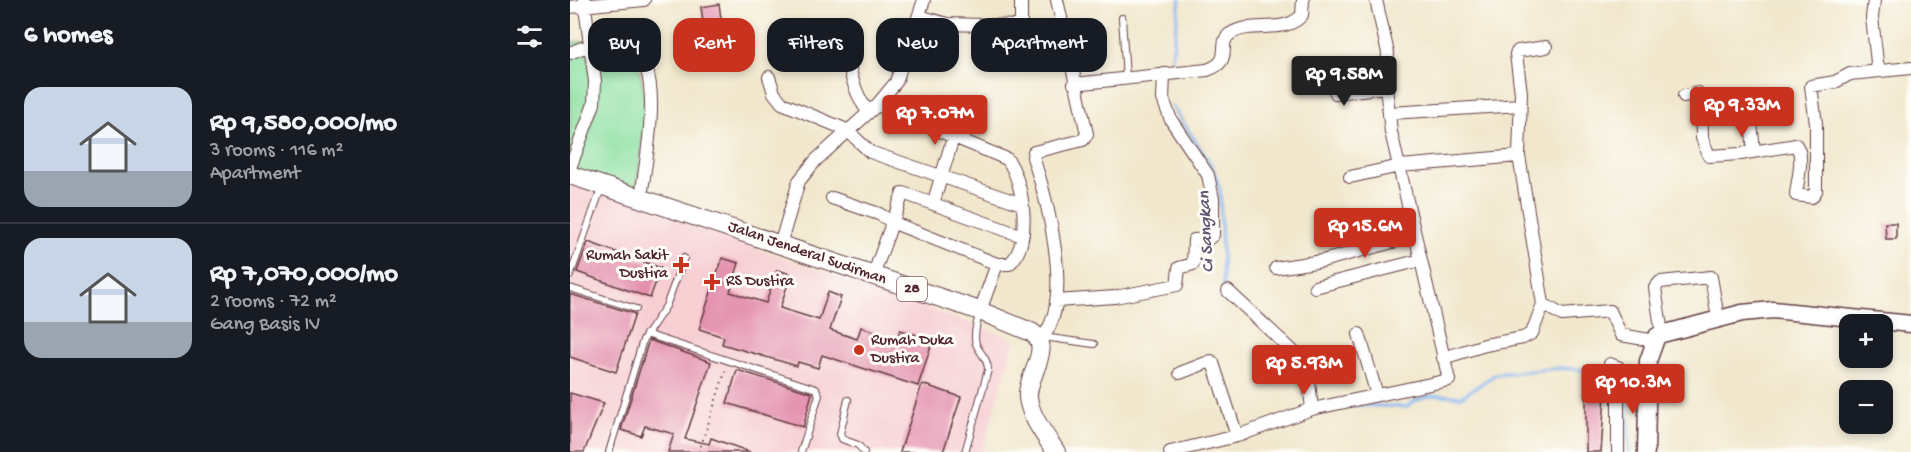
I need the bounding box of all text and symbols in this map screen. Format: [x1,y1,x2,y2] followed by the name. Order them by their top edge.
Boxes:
[588,18,661,72] chip: Buy
[673,18,755,72] chip: Rent
[767,18,864,72] chip: Filters
[876,18,959,72] chip: New
[971,18,1107,72] chip: Apartment
[513,20,546,53] icon: filters
[24,21,112,52] text: 6 homes
[1282,56,1406,107] pin: Rp 9.58M
[1306,64,1382,87] text: Rp 9.58M
[1680,87,1804,138] pin: Rp 9.33M
[873,95,997,146] pin: Rp 7.07M
[1704,95,1780,118] text: Rp 9.33M
[896,103,974,126] text: Rp 7.07M
[210,109,397,140] text: Rp 9,580,000/mo
[72,111,144,183] icon: home
[210,140,343,163] text: 3 rooms · 116 m²
[210,163,300,186] text: Apartment
[1194,190,1220,273] water label: Ci Sangkan
[1303,208,1427,259] pin: Rp 15.6M
[1328,216,1402,239] text: Rp 15.6M
[725,218,889,290] street label: Jalan Jenderal Sudirman
[586,247,669,284] place label: Rumah Sakit Dustira
[672,256,690,274] marker: Rumah Sakit Dustira
[210,260,398,291] text: Rp 7,070,000/mo
[72,262,144,334] icon: home
[703,273,721,291] marker: RS Dustira
[726,273,795,292] place label: RS Dustira
[897,277,927,301] road number: 28
[210,291,337,314] text: 2 rooms · 72 m²
[210,314,320,337] text: Gang Basis IV
[1839,314,1893,434] map controls
[1839,314,1893,368] button: +
[870,332,955,369] place label: Rumah Duka Dustira
[852,343,866,357] marker: Rumah Duka Dustira
[1242,345,1366,396] pin: Rp 5.93M
[1266,353,1342,376] text: Rp 5.93M
[1571,364,1695,415] pin: Rp 10.3M
[1595,372,1671,395] text: Rp 10.3M
[1839,380,1893,434] button: −

